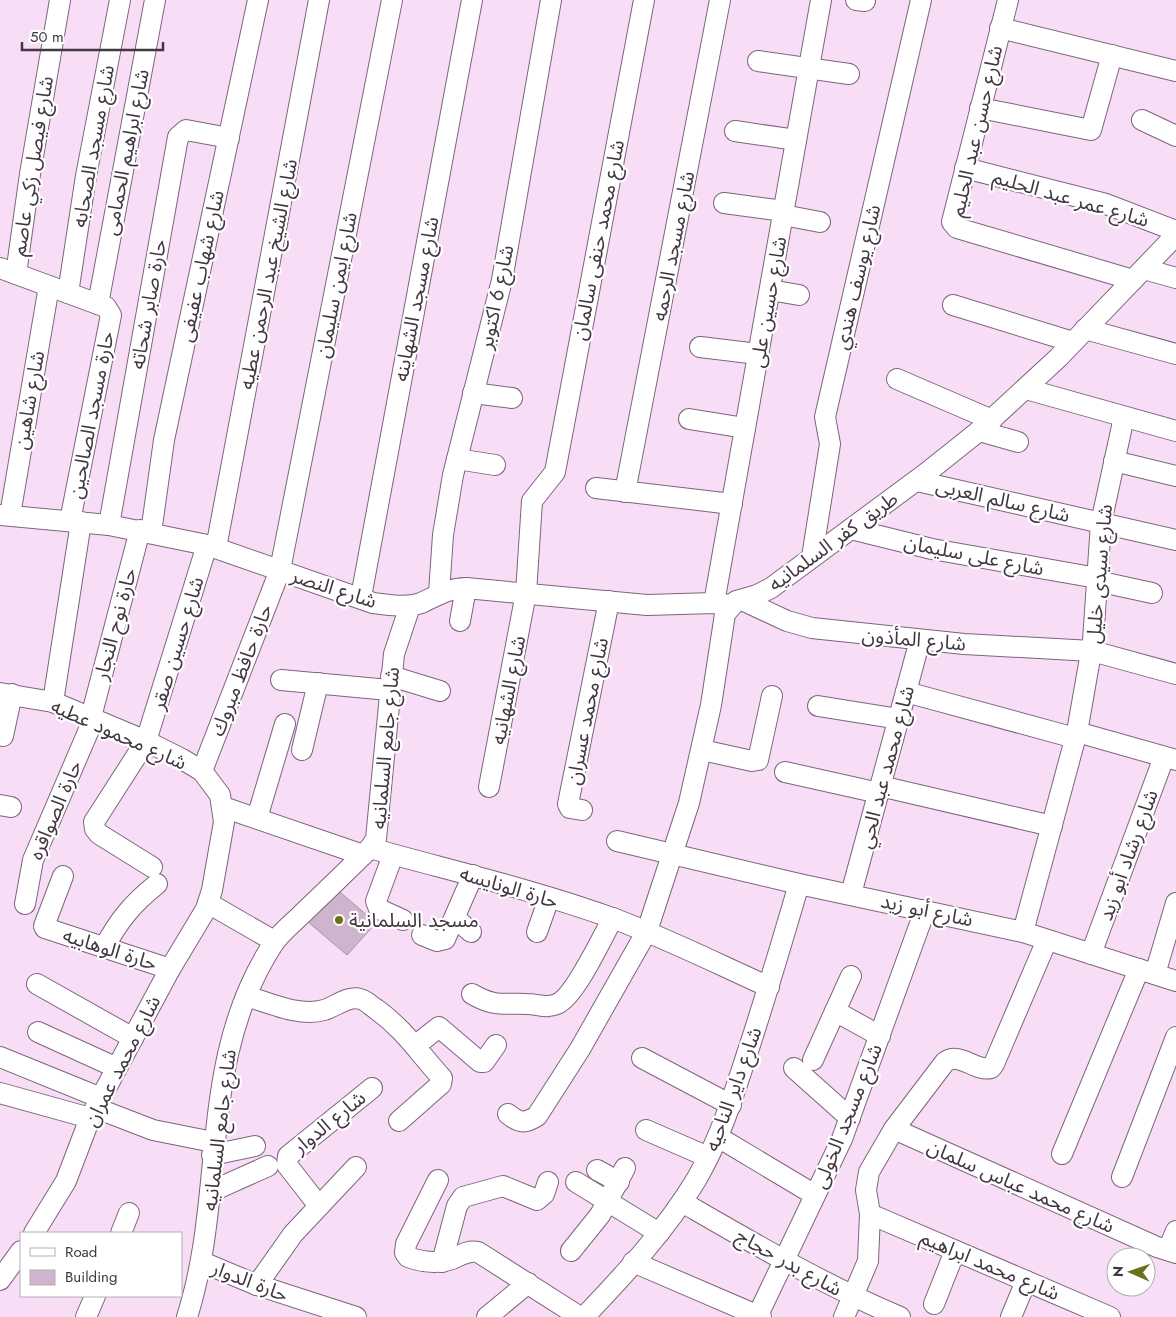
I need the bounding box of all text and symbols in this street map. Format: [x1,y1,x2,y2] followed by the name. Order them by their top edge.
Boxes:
[22,20,164,52] scale bar
[30,26,64,48] text: 50 m
[943,42,1010,220] street label: شارع حسن عبد الحليم
[65,63,122,230] street label: شارع مسجد الصحابه
[96,66,157,238] street label: شارع ابراهيم الحمامى
[4,74,62,258] street label: شارع فيصل زكي عاصم
[565,137,632,343] street label: شارع محمد حنفى سالمان
[232,156,305,392] street label: شارع الشيخ عبد الرحمن عطيه
[989,162,1152,235] street label: شارع عمر عبد الحليم
[645,169,702,323] street label: شارع مسجد الرحمه
[171,188,232,345] street label: شارع شهاب عفيفى
[827,202,889,353] street label: شارع يوسف هندي
[308,210,365,361] street label: شارع ايمن سليمان
[386,214,447,384] street label: شارع مسجد الشهاينه
[743,234,794,370] street label: شارع حسين على
[123,237,174,371] street label: حارة صابر شحاته
[471,242,522,353] street label: شارع 6 اكتوبر
[61,329,122,501] street label: حارة مسجد الصالحين
[7,348,52,452] street label: شارع شاهين
[933,471,1073,530] street label: شارع سالم العربى
[762,484,904,598] street label: طريق كفر السلمانيه
[1079,503,1120,645] street label: شارع سيدى خليل
[901,528,1046,583] street label: شارع على سليمان
[286,561,381,616] street label: شارع النصر
[86,565,144,684] street label: حارة نوح النجار
[143,573,211,714] street label: شارع حسين صقر
[203,600,280,740] street label: حارة حافظ مبروك
[861,621,967,658] street label: شارع المأذون
[484,633,533,747] street label: شارع الشهانيه
[559,635,616,787] street label: شارع محمد عسران
[364,666,407,830] street label: شارع جامع السلمانيه
[851,683,923,852] street label: شارع محمد عبد الحي
[46,691,191,777] street label: شارع محمود عطيه
[21,756,89,864] street label: حارة الصواقره
[1091,786,1166,925] street label: شارع رشاد أبو زيد
[456,859,562,916] street label: حارة الونايسه
[878,887,976,934] street label: شارع أبو زيد
[349,906,479,935] place label: مسجد السلمانية
[333,914,345,926] marker: مسجد السلمانية
[59,921,161,978] street label: حارة الوهابيه
[77,991,168,1132] street label: شارع محمد عمران
[697,1023,769,1156] street label: شارع داير الناحيه
[805,1039,890,1193] street label: شارع مسجد الخولى
[195,1048,244,1213] street label: شارع جامع السلمانيه
[286,1084,372,1162] street label: شارع الدوار
[923,1132,1119,1241] street label: شارع محمد عباس سلمان
[730,1221,847,1304] street label: شارع بدر حجاج
[916,1223,1064,1308] street label: شارع محمد ابراهيم
[20,1232,182,1297] legend
[65,1241,97,1263] text: Road
[1106,1247,1156,1297] north arrow
[206,1253,292,1309] street label: حارة الدوار
[65,1266,117,1288] text: Building
[1108,1266,1128,1277] text: N

